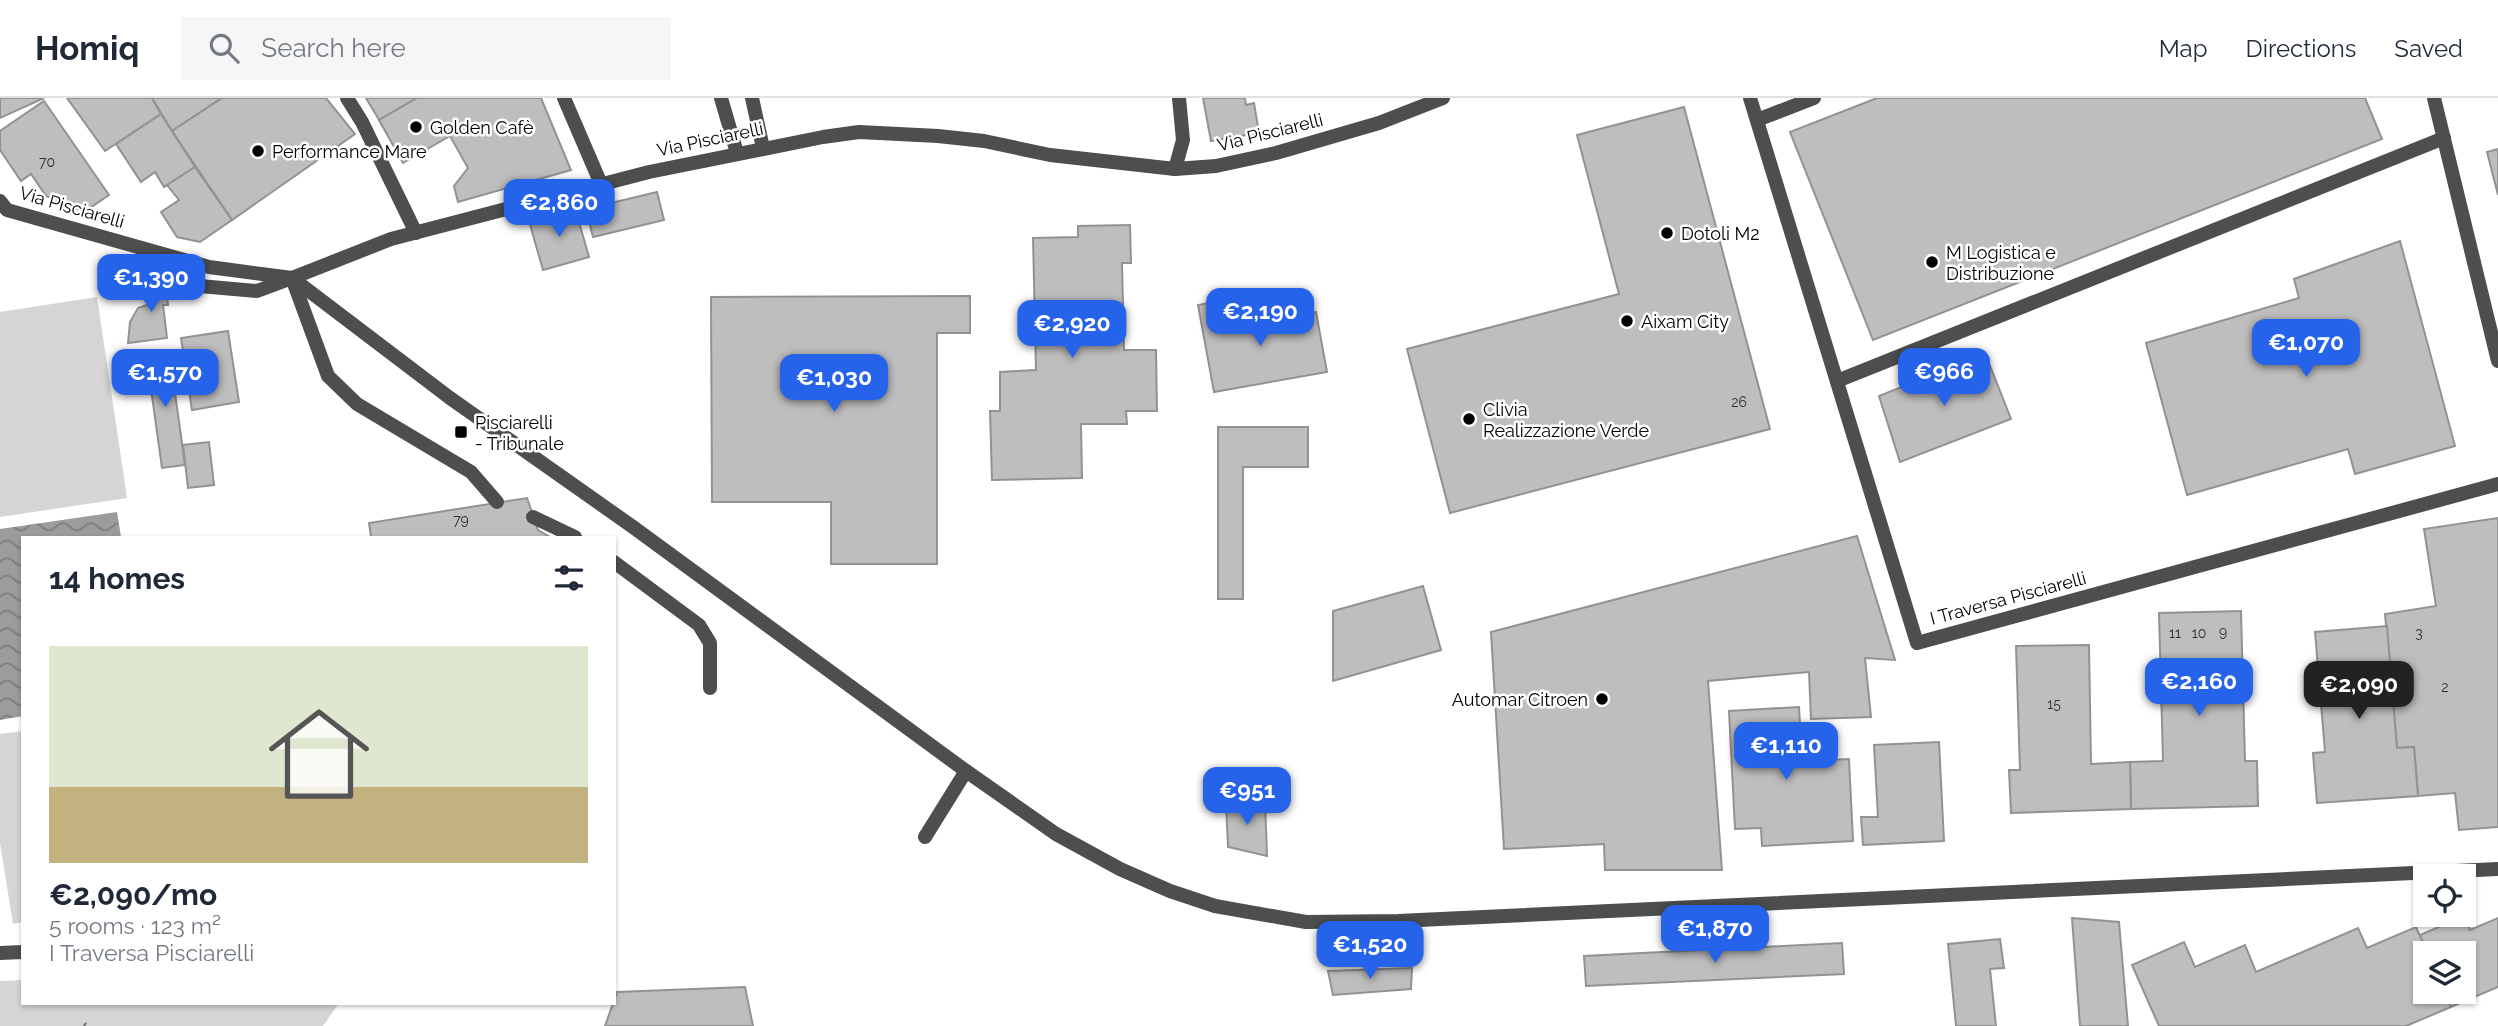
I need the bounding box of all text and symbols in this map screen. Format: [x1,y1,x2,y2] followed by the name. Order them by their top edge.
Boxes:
[181,17,671,80] search box
[35,29,139,68] text: Homiq
[205,29,243,67] icon: search
[261,33,406,63] text: Search here
[2159,34,2208,63] text: Map
[2246,34,2356,63] text: Directions
[2394,34,2463,63] text: Saved
[1215,109,1325,155] street label: Via Pisciarelli
[430,117,534,138] place label: Golden Cafè
[655,117,765,161] street label: Via Pisciarelli
[408,119,424,135] marker: Golden Cafè
[272,141,427,162] place label: Performance Mare
[250,143,266,159] marker: Performance Mare
[39,154,55,170] house number: 70
[502,180,616,239] pin: €2,860
[17,182,127,232] street label: Via Pisciarelli
[520,188,598,215] text: €2,860
[1681,223,1760,244] place label: Dotoli M2
[1659,225,1675,241] marker: Dotoli M2
[1946,242,2056,284] place label: M Logistica e Distribuzione
[94,254,208,314] pin: €1,390
[1924,254,1940,270] marker: M Logistica e Distribuzione
[113,263,189,290] text: €1,390
[1203,288,1317,348] pin: €2,190
[1222,297,1298,324] text: €2,190
[1015,300,1129,360] pin: €2,920
[1033,309,1111,336] text: €2,920
[1641,311,1729,332] place label: Aixam City
[1619,313,1635,329] marker: Aixam City
[2249,320,2363,379] pin: €1,070
[2268,328,2344,355] text: €1,070
[1903,348,1985,408] pin: €966
[108,350,222,409] pin: €1,570
[777,354,891,414] pin: €1,030
[1914,357,1974,384] text: €966
[128,358,202,385] text: €1,570
[796,363,872,390] text: €1,030
[1731,394,1747,410] house number: 26
[1483,399,1650,441] place label: Clivia Realizzazione Verde
[1461,411,1477,427] marker: Clivia Realizzazione Verde
[475,412,564,454] place label: Pisciarelli - Tribunale
[453,424,469,440] marker: Pisciarelli - Tribunale
[453,512,469,528] house number: 79
[550,559,588,597] icon: filters
[49,561,185,596] text: 14 homes
[1928,567,2088,629] street label: I Traversa Pisciarelli
[2219,624,2227,640] house number: 9
[2169,625,2181,641] house number: 11
[2192,625,2206,641] house number: 10
[2415,625,2423,641] house number: 3
[2142,658,2256,718] pin: €2,160
[2302,662,2416,721] pin: €2,090
[2161,667,2237,694] text: €2,160
[2320,670,2398,697] text: €2,090
[2441,679,2449,695] house number: 2
[1452,689,1588,710] place label: Automar Citroen
[256,691,382,817] icon: home
[1594,691,1610,707] marker: Automar Citroen
[2047,696,2061,712] house number: 15
[1729,722,1843,782] pin: €1,110
[1750,731,1822,758] text: €1,110
[1206,768,1288,827] pin: €951
[1219,776,1275,803] text: €951
[2413,864,2476,1004] map controls
[2413,864,2476,927] button: locate
[49,877,217,912] text: €2,090/mo
[1658,906,1772,965] pin: €1,870
[49,912,221,939] text: 5 rooms · 123 m²
[1677,914,1753,941] text: €1,870
[1313,922,1427,981] pin: €1,520
[1333,930,1407,957] text: €1,520
[49,939,254,966] text: I Traversa Pisciarelli
[2413,941,2476,1004] button: layers

